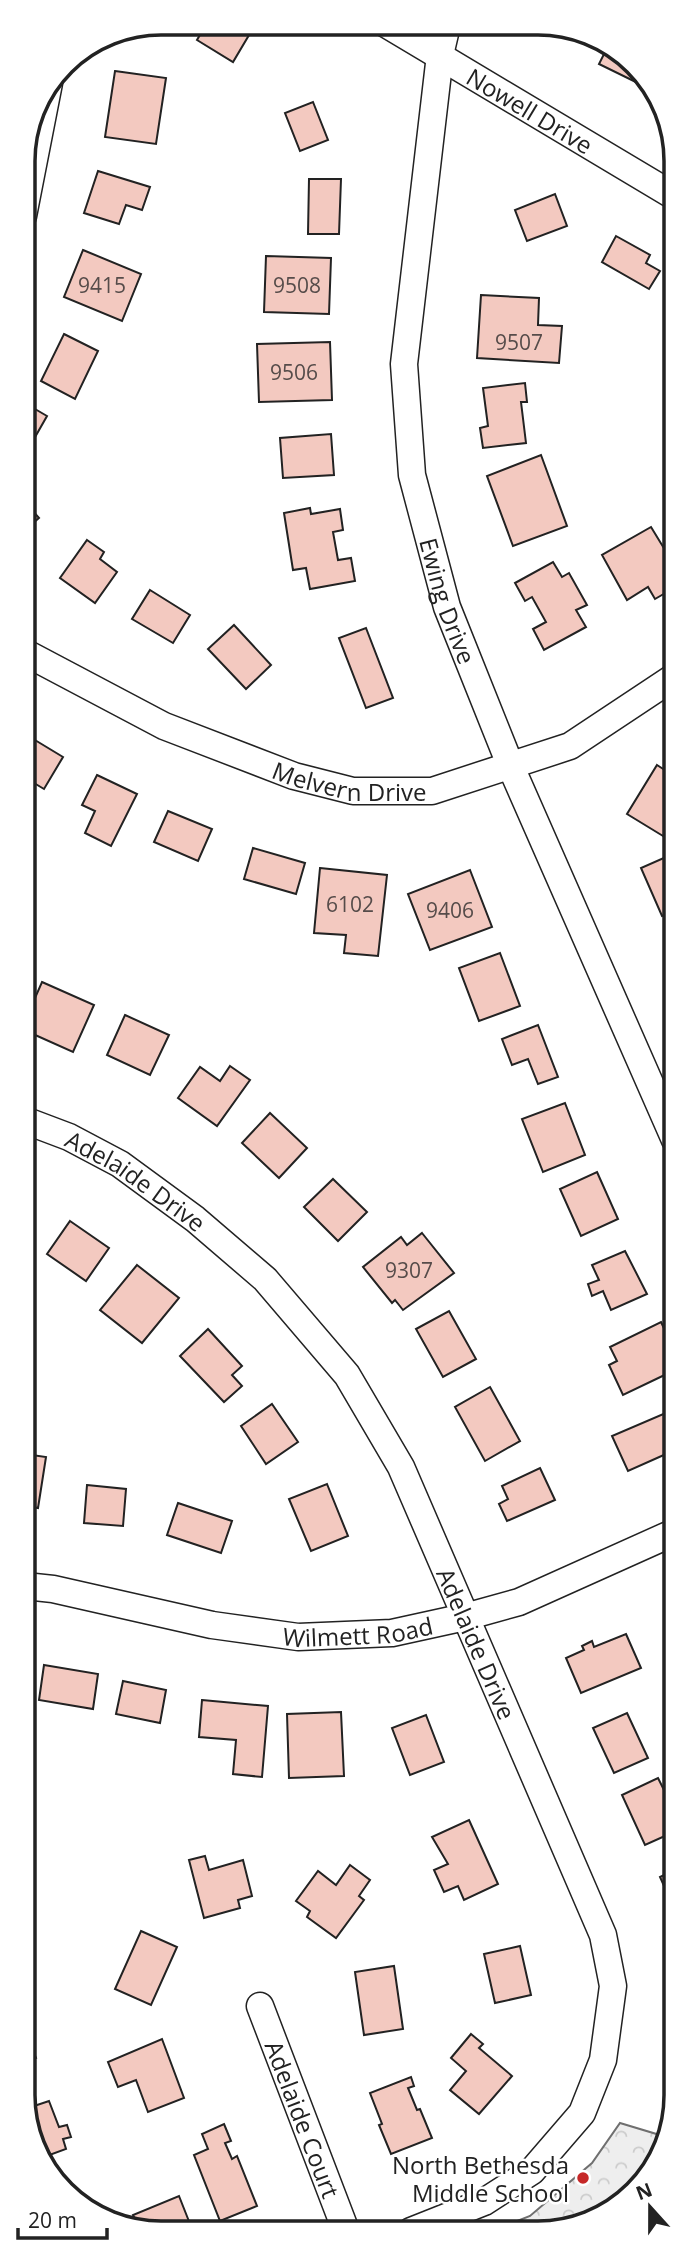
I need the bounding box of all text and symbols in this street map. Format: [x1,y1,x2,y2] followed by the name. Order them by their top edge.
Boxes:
[461,60,600,161] street label: Nowell Drive
[78,271,126,299] house number: 9415
[273,271,321,299] house number: 9508
[495,328,543,356] house number: 9507
[270,358,318,386] house number: 9506
[413,534,484,669] street label: Ewing Drive
[268,753,427,808] street label: Melvern Drive
[326,890,374,918] house number: 6102
[426,896,474,924] house number: 9406
[60,1122,213,1238] street label: Adelaide Drive
[385,1256,433,1284] house number: 9307
[430,1562,524,1724] street label: Adelaide Drive
[281,1608,436,1654] street label: Wilmett Road
[258,2036,348,2202] street label: Adelaide Court
[392,2148,569,2209] place label: North Bethesda Middle School
[575,2170,591,2186] marker: North Bethesda Middle School
[615,2172,685,2242] north arrow
[632,2176,656,2206] text: N
[18,2196,107,2240] scale bar
[28,2206,77,2234] text: 20 m

